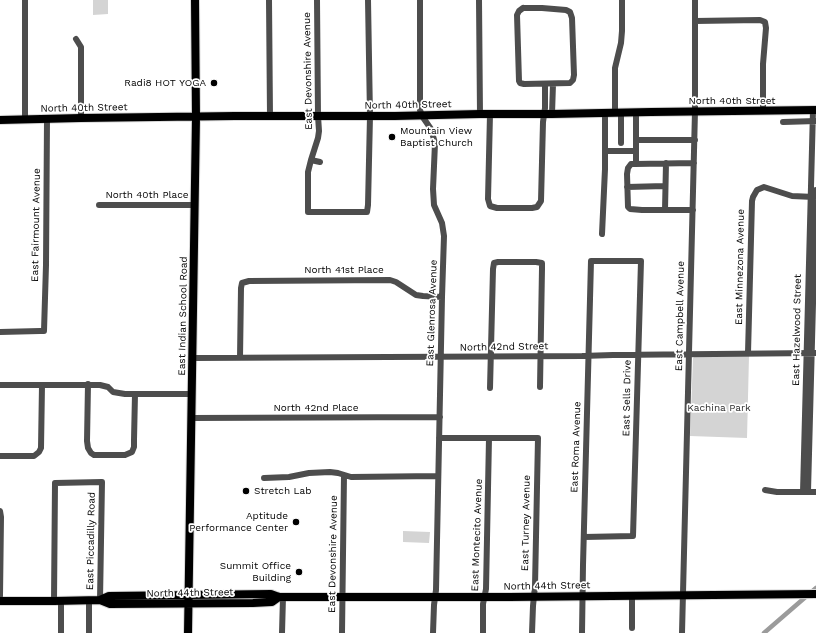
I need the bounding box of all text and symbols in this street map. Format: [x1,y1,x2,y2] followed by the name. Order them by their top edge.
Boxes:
[301,12,315,130] street label: East Devonshire Avenue
[124,77,206,89] place label: Radi8 HOT YOGA
[209,78,219,88] marker: Radi8 HOT YOGA
[688,95,776,107] street label: North 40th Street
[364,98,452,112] street label: North 40th Street
[40,101,128,115] street label: North 40th Street
[400,125,473,148] place label: Mountain View Baptist Church
[387,132,397,142] marker: Mountain View Baptist Church
[29,168,43,282] street label: East Fairmount Avenue
[105,189,189,201] street label: North 40th Place
[733,209,747,325] street label: East Minnezona Avenue
[176,256,190,376] street label: East Indian School Road
[424,259,440,367] street label: East Glenrosa Avenue
[673,261,687,371] street label: East Campbell Avenue
[304,264,384,276] street label: North 41st Place
[790,274,804,386] street label: East Hazelwood Street
[460,340,548,354] street label: North 42nd Street
[620,360,634,436] street label: East Sells Drive
[568,401,584,493] street label: East Roma Avenue
[274,402,358,414] street label: North 42nd Place
[687,402,751,414] park label: Kachina Park
[519,475,533,571] street label: East Turney Avenue
[469,478,485,592] street label: East Montecito Avenue
[254,485,311,497] place label: Stretch Lab
[241,486,251,496] marker: Stretch Lab
[84,492,98,590] street label: East Piccadilly Road
[326,495,340,613] street label: East Devonshire Avenue
[189,510,288,534] place label: Aptitude Performance Center
[291,517,301,527] marker: Aptitude Performance Center
[220,560,291,584] place label: Summit Office Building
[294,567,304,577] marker: Summit Office Building
[503,579,591,593] street label: North 44th Street
[146,586,234,600] street label: North 44th Street

